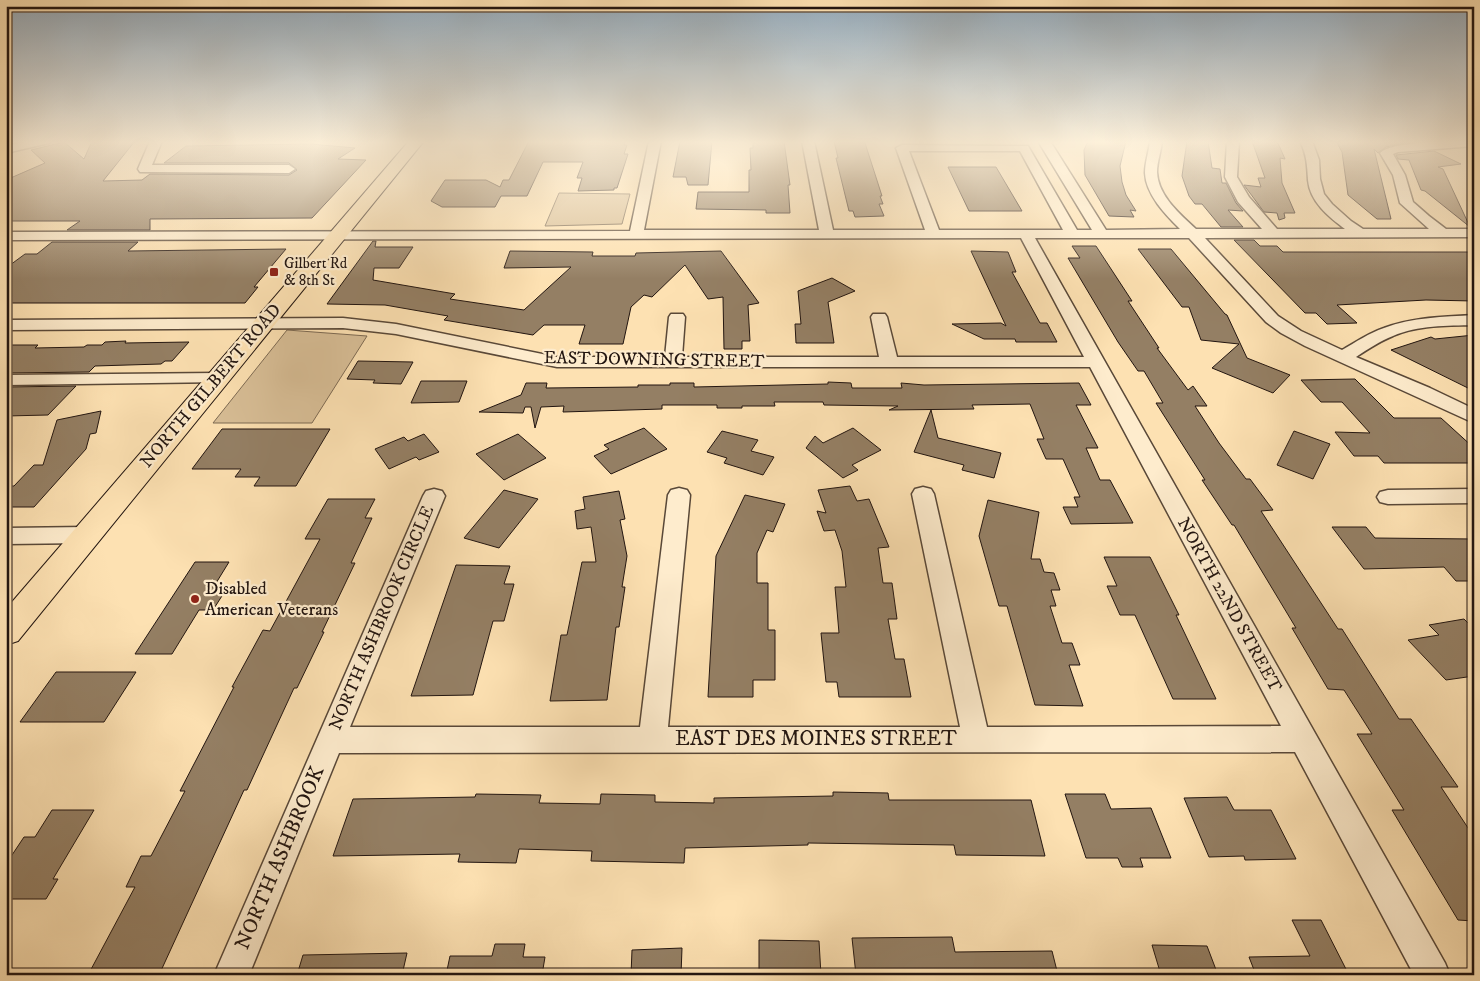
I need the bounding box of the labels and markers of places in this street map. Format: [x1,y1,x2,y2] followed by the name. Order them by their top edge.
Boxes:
[284,254,348,290] place label: Gilbert Rd & 8th St
[268,266,280,278] marker: Gilbert Rd & 8th St
[205,578,338,621] place label: Disabled American Veterans
[189,593,201,605] marker: Disabled American Veterans

